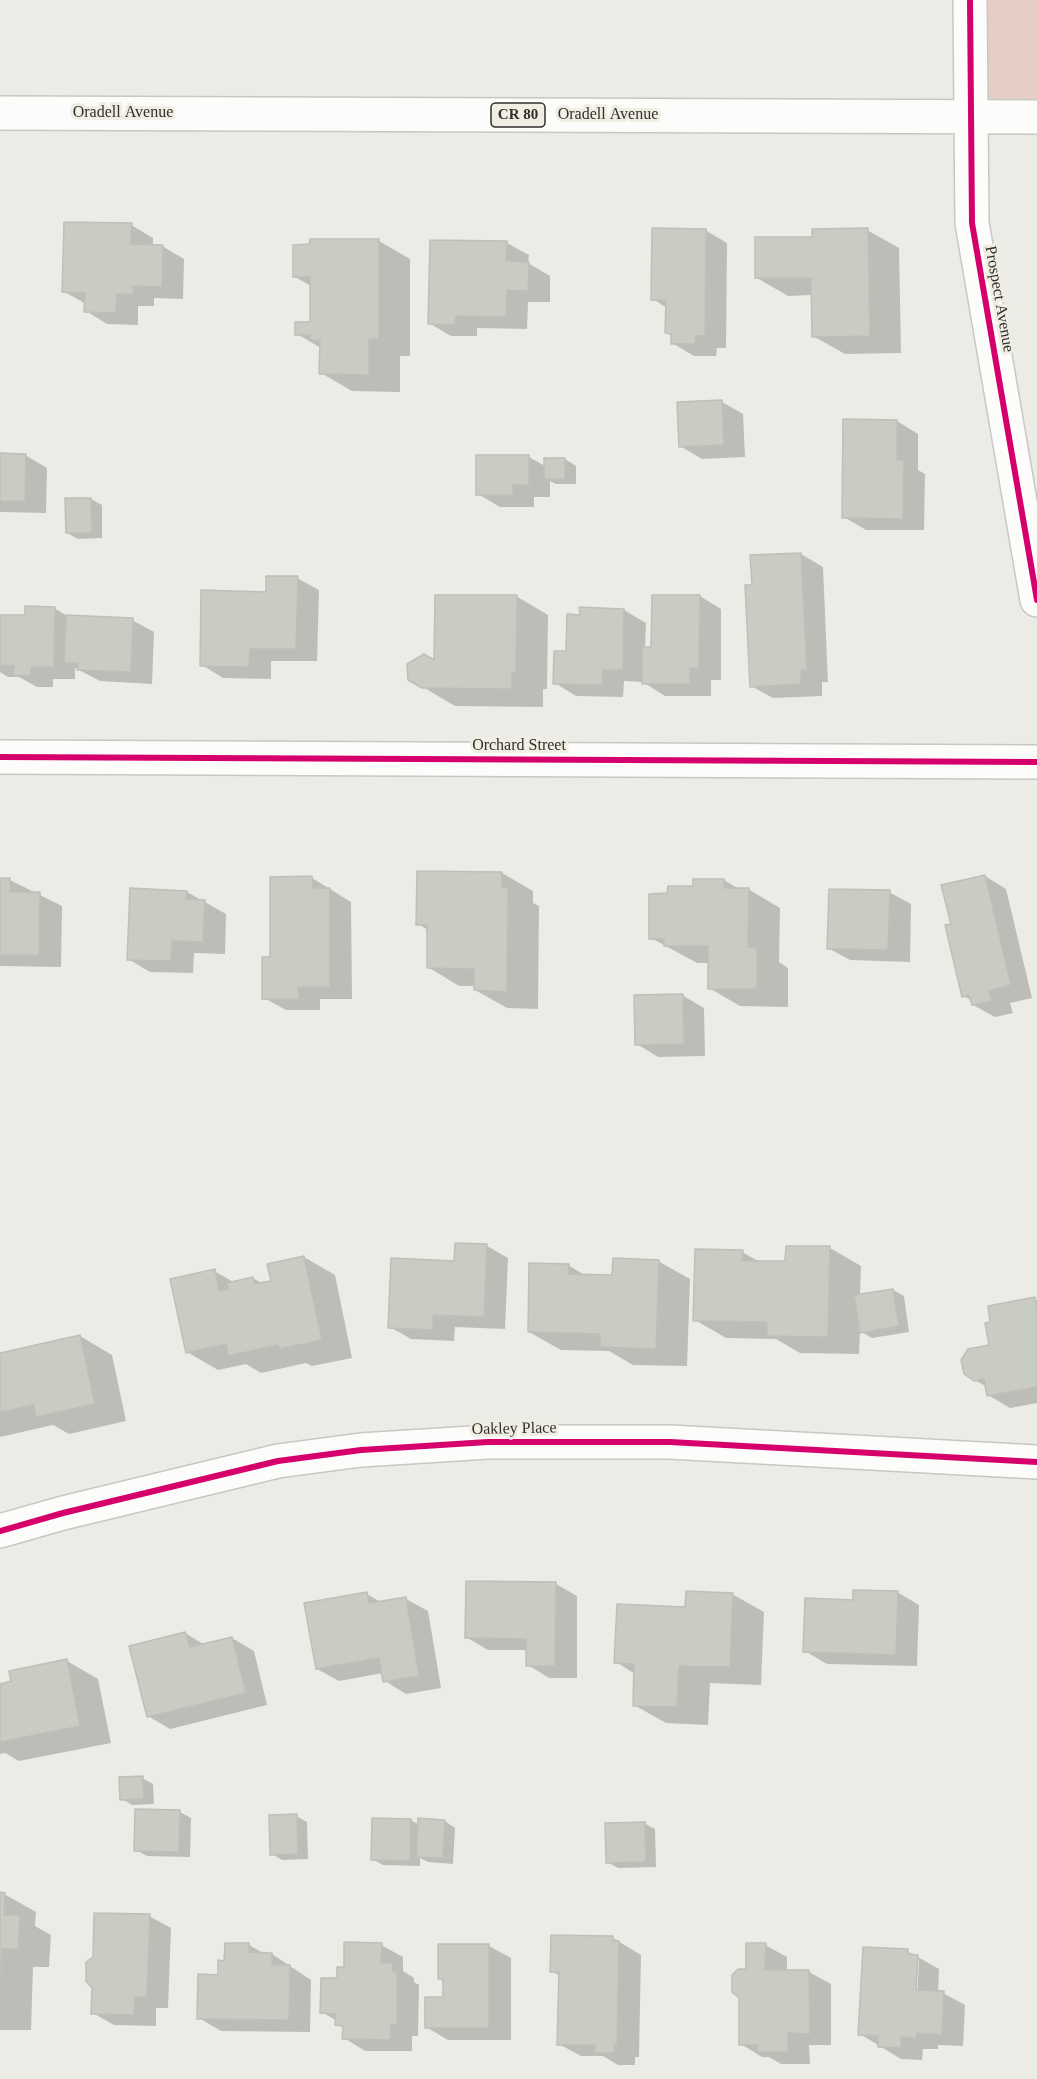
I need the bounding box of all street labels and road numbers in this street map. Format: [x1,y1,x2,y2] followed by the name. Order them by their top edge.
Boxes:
[73,103,173,123] street label: Oradell Avenue
[491,103,545,127] road number: CR 80
[558,105,658,125] street label: Oradell Avenue
[980,244,1018,354] street label: Prospect Avenue
[472,736,566,756] street label: Orchard Street
[471,1419,557,1439] street label: Oakley Place

